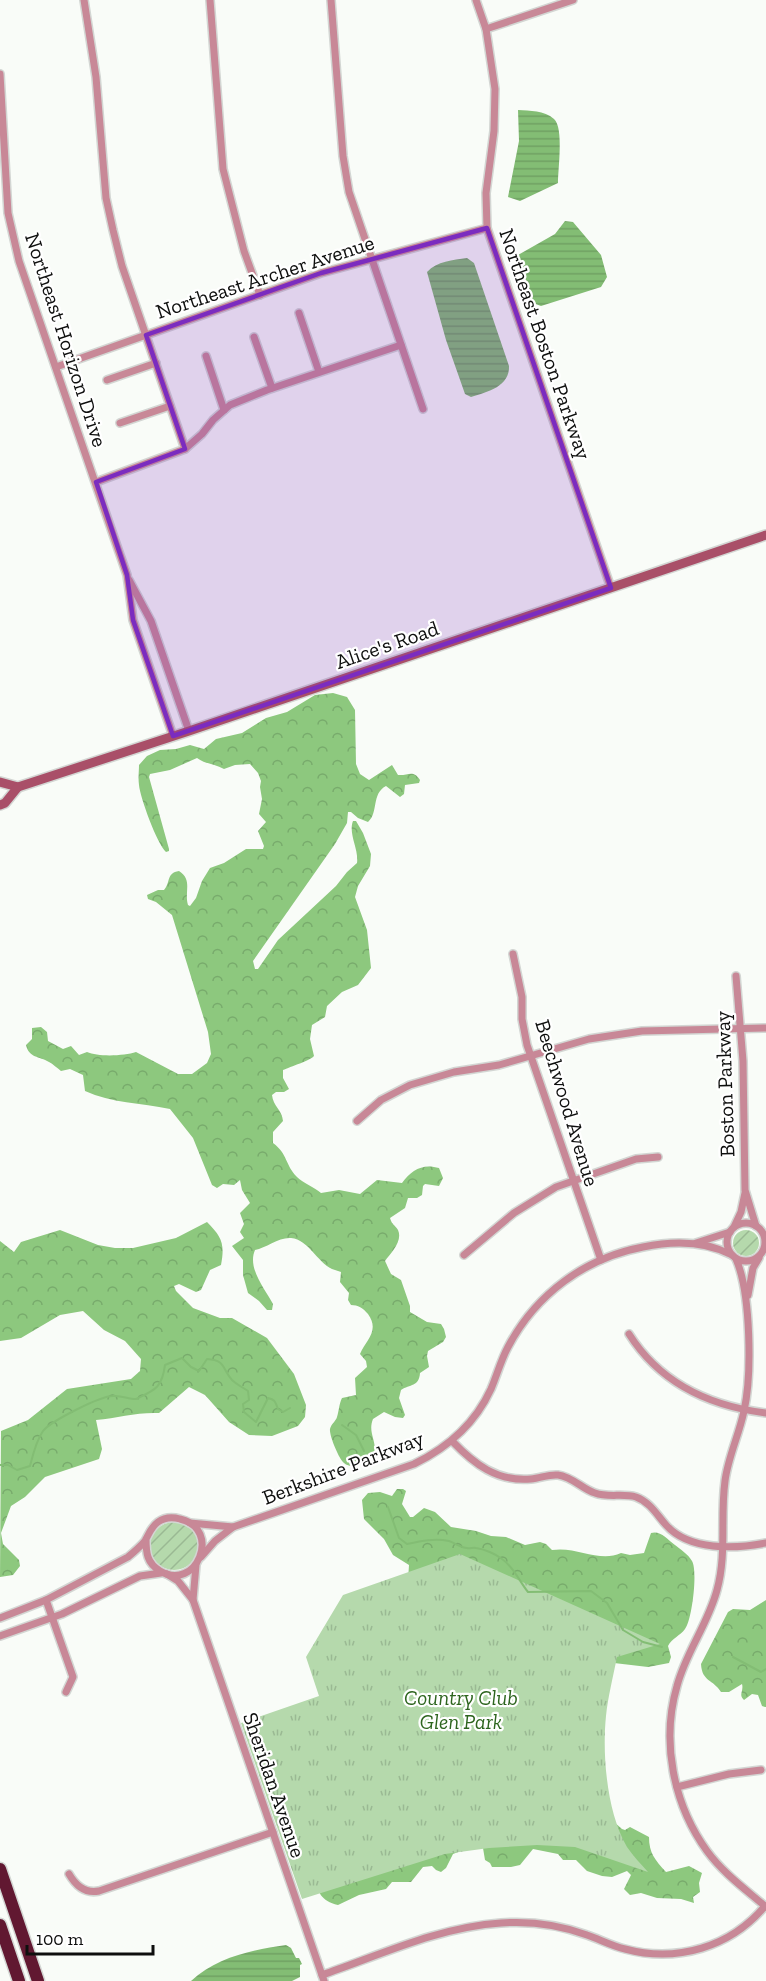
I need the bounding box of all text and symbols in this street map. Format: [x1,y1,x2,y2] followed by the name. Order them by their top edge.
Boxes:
[494,225,597,463] street label: Northeast Boston Parkway
[152,229,377,324] street label: Northeast Archer Avenue
[20,230,113,450] street label: Northeast Horizon Drive
[332,615,442,674] street label: Alice's Road
[709,1010,740,1158] street label: Boston Parkway
[530,1016,605,1189] street label: Beechwood Avenue
[259,1425,427,1510] street label: Berkshire Parkway
[404,1685,518,1734] park label: Country Club Glen Park
[238,1709,311,1861] street label: Sheridan Avenue
[27,1918,153,1956] scale bar
[36,1928,84,1950] text: 100 m

